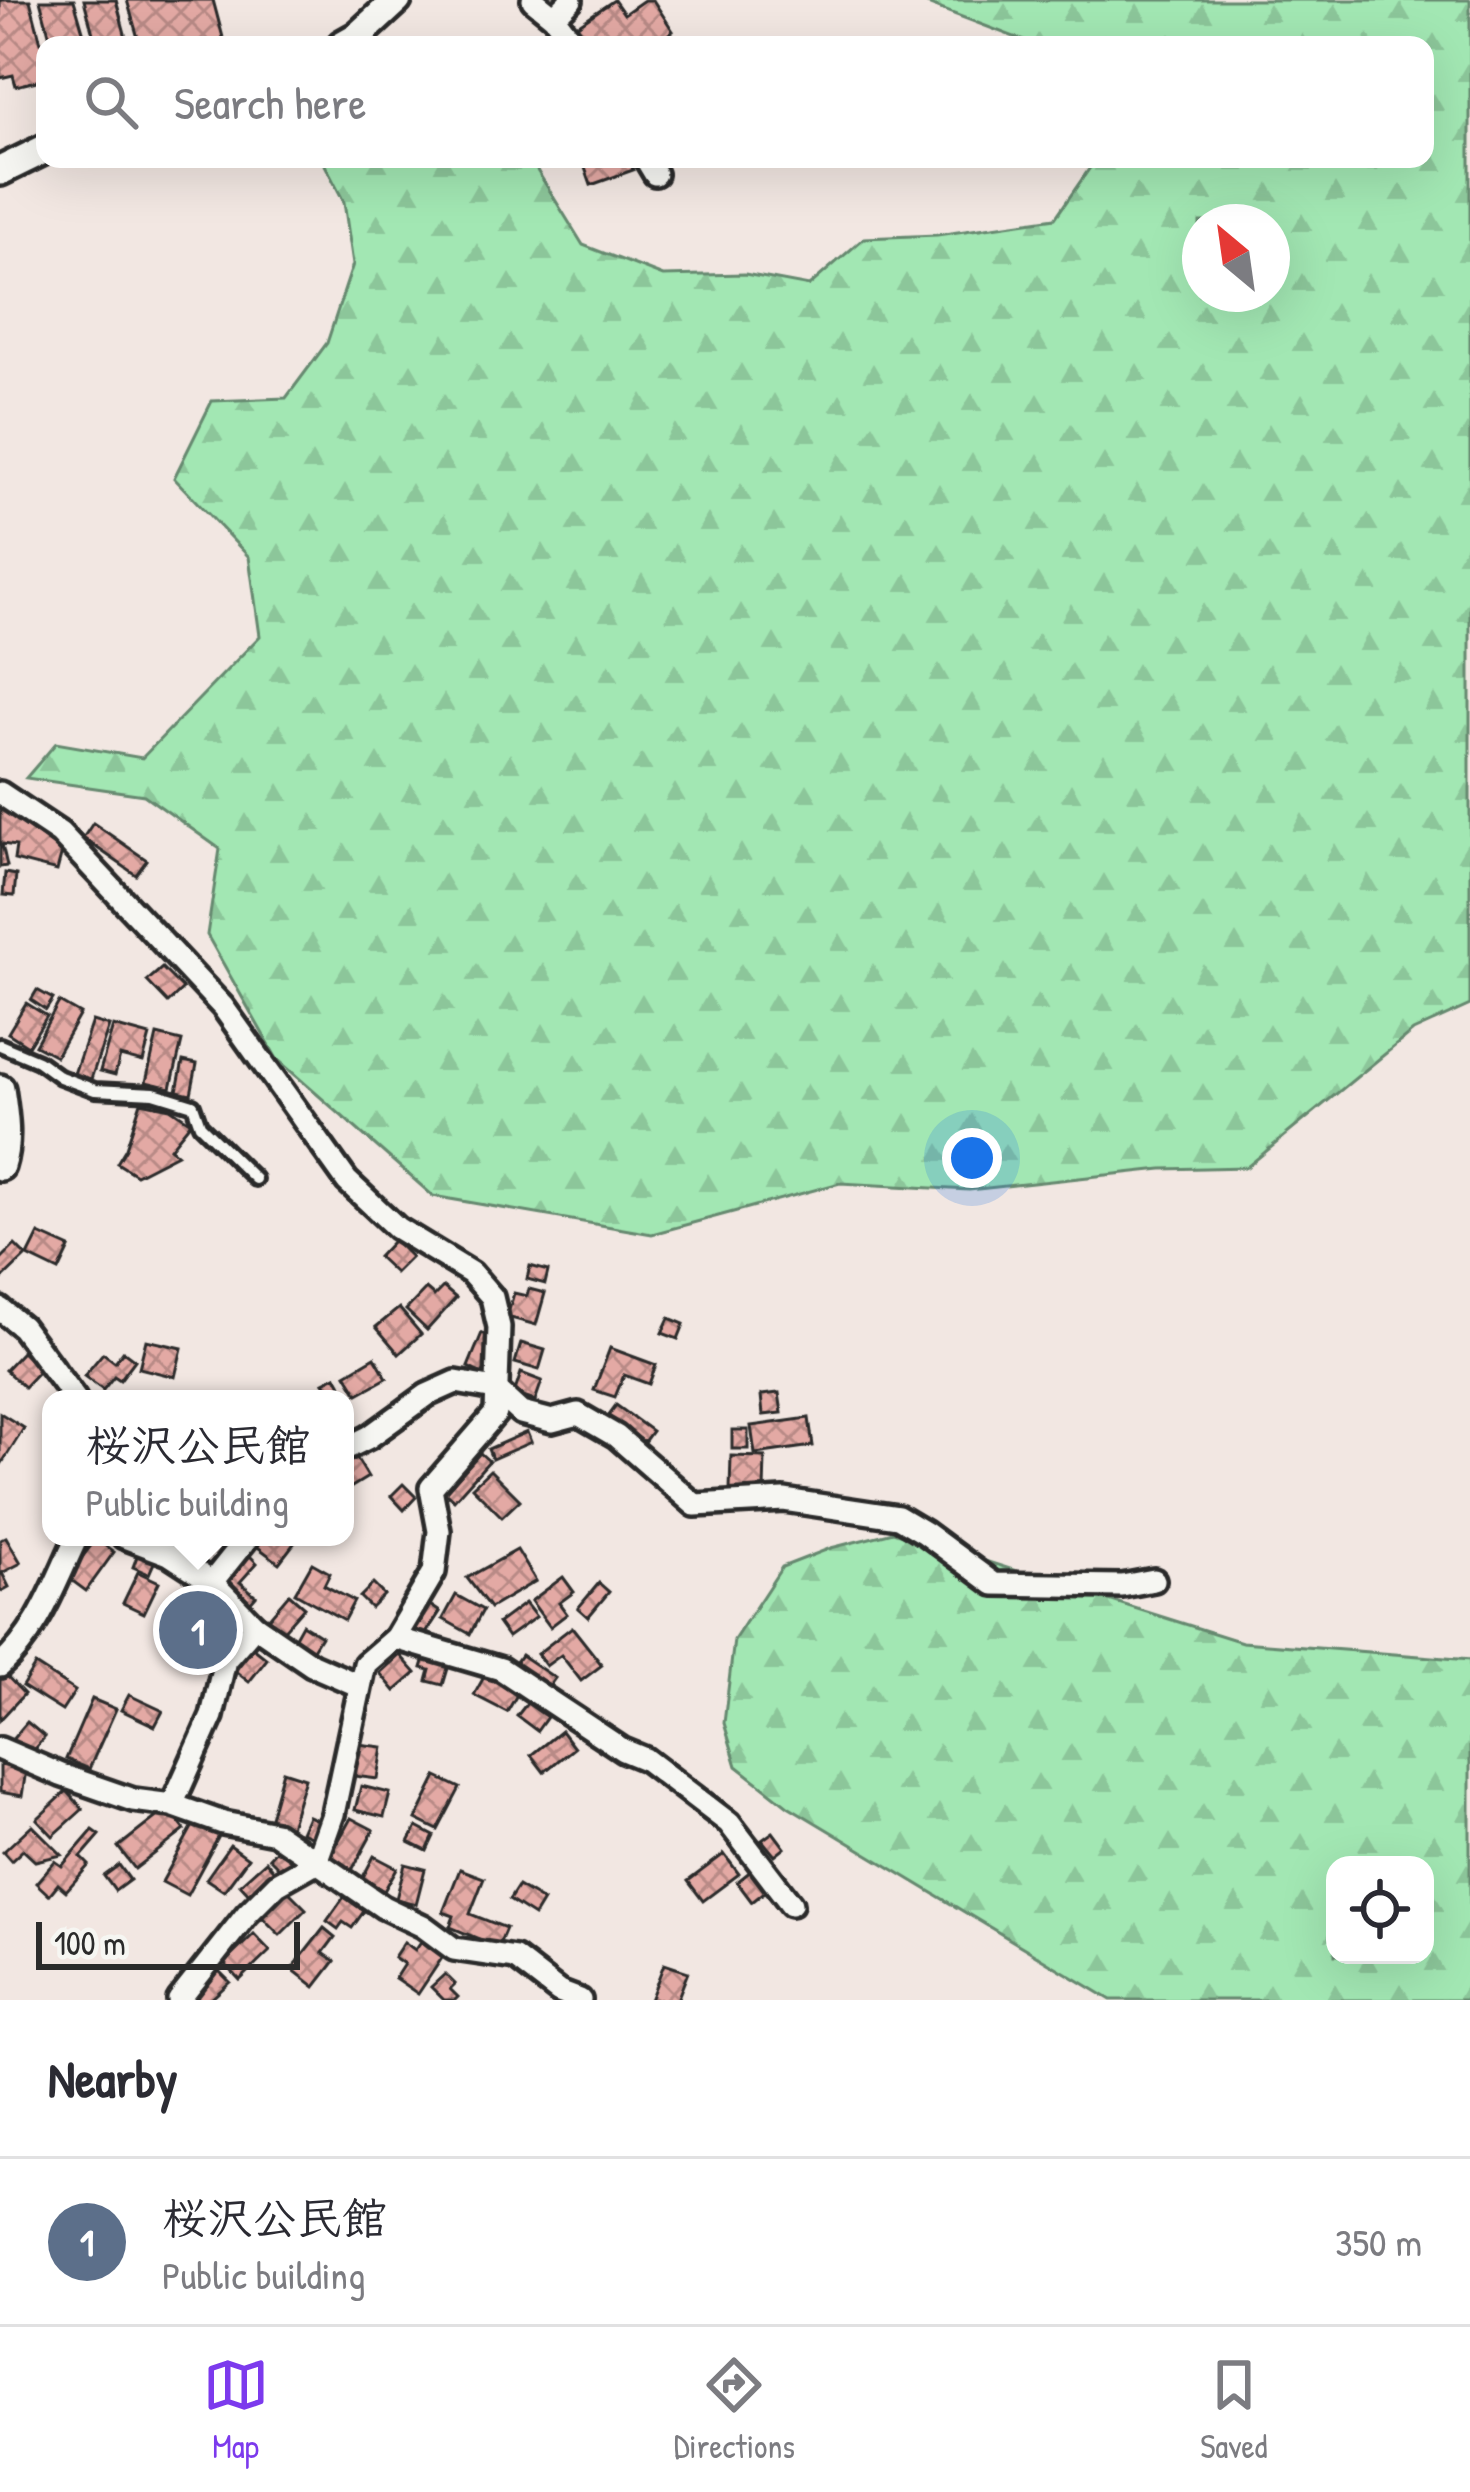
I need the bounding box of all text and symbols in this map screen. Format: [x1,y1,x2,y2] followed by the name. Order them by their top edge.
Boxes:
[36,36,1434,168] search box
[78,69,144,135] icon: search
[174,72,366,133] text: Search here
[1182,204,1290,312] north arrow
[942,1128,1002,1188] your location
[42,1390,354,1546] popup
[85,1414,311,1475] text: 桜沢公民館
[85,1475,289,1528] text: Public building
[159,1585,237,1675] pin: 1
[1326,1856,1434,1964] map controls
[1326,1856,1434,1964] button: locate
[36,1916,300,1969] scale bar
[54,1921,126,1965] text: 100 m
[48,2044,178,2113] text: Nearby
[162,2187,387,2248] text: 桜沢公民館
[80,2215,94,2268] text: 1
[1335,2215,1422,2268] text: 350 m
[162,2248,365,2301] text: Public building
[203,2352,269,2468] tab: Map
[674,2352,795,2468] tab: Directions
[1200,2352,1267,2468] tab: Saved

